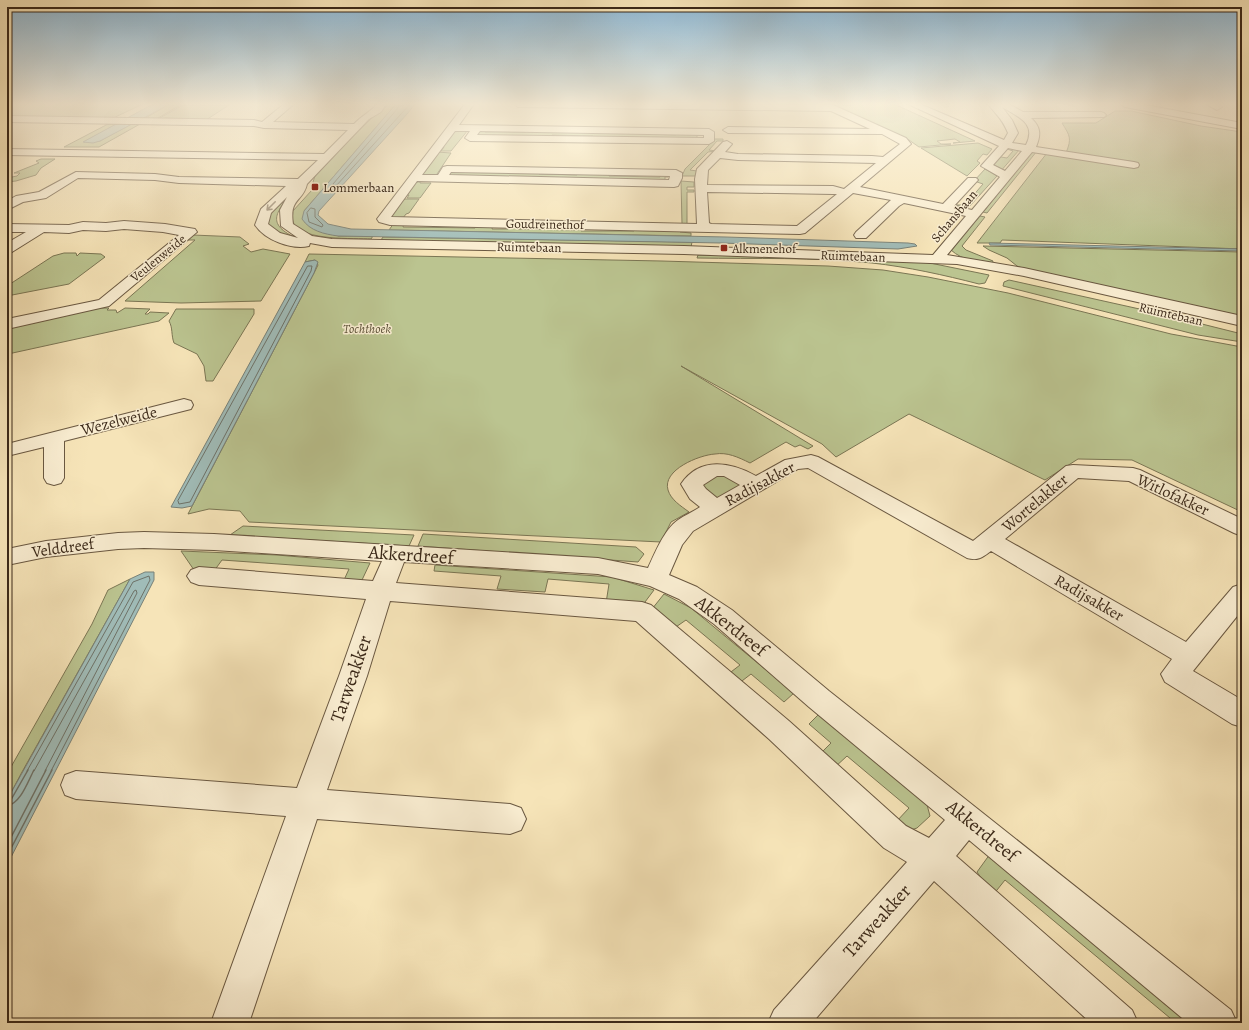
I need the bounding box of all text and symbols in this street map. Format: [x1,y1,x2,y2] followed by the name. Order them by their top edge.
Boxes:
[323,179,394,196] place label: Lommerbaan
[310,182,320,192] marker: Lommerbaan
[927,186,981,246] street label: Schansbaan
[266,201,276,211] one-way arrow
[506,215,586,233] street label: Goudreinethof
[126,230,189,286] street label: Veulenweide
[496,238,562,256] street label: Ruimtebaan
[731,240,798,257] place label: Alkmenehof
[719,243,729,253] marker: Alkmenehof
[820,246,886,266] street label: Ruimtebaan
[1137,298,1205,330] street label: Ruimtebaan
[343,320,391,337] park label: Tochthoek
[78,401,159,441] street label: Wezelweide
[721,456,799,512] street label: Radijsakker
[1132,468,1213,521] street label: Witlofakker
[996,469,1073,538] street label: Wortelakker
[30,532,98,563] street label: Velddreef
[366,539,457,571] street label: Akkerdreef
[1050,569,1128,627] street label: Radijsakker
[689,589,775,664] street label: Akkerdreef
[324,632,378,726] street label: Tarweakker
[940,793,1025,870] street label: Akkerdreef
[837,879,917,963] street label: Tarweakker

